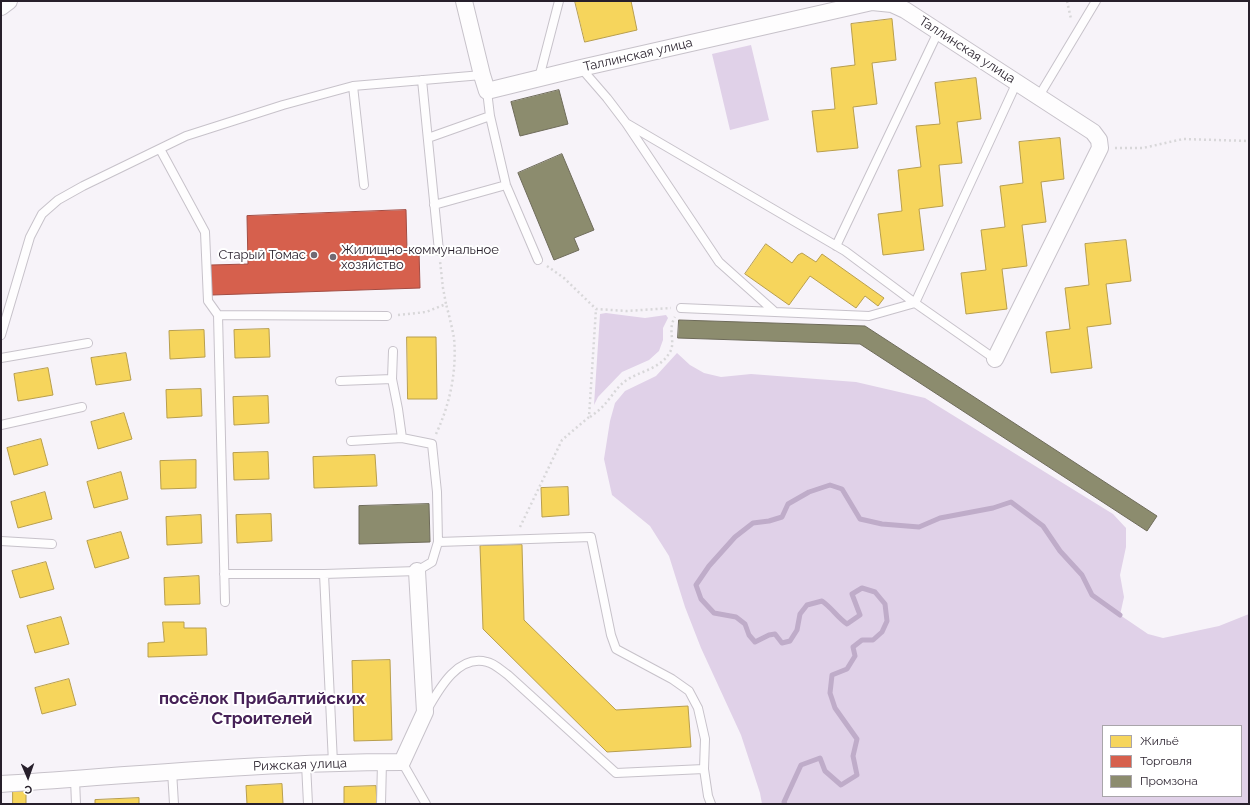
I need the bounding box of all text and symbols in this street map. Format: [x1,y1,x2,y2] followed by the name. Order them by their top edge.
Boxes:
[916,13,1018,87] street label: Таллинская улица
[582,35,694,75] street label: Таллинская улица
[341,242,499,273] place label: Жилищно-коммунальное хозяйство
[218,247,306,263] place label: Старый Томас
[309,250,319,260] marker: Старый Томас
[328,252,338,262] marker: Жилищно-коммунальное хозяйство
[159,689,365,729] district label: посёлок Прибалтийских Строителей
[1102,725,1242,797] legend
[1140,734,1179,748] text: Жильё
[1140,754,1192,768] text: Торговля
[253,756,347,774] street label: Рижская улица
[8,757,48,797] north arrow
[1140,774,1198,788] text: Промзона
[24,783,32,796] text: С

